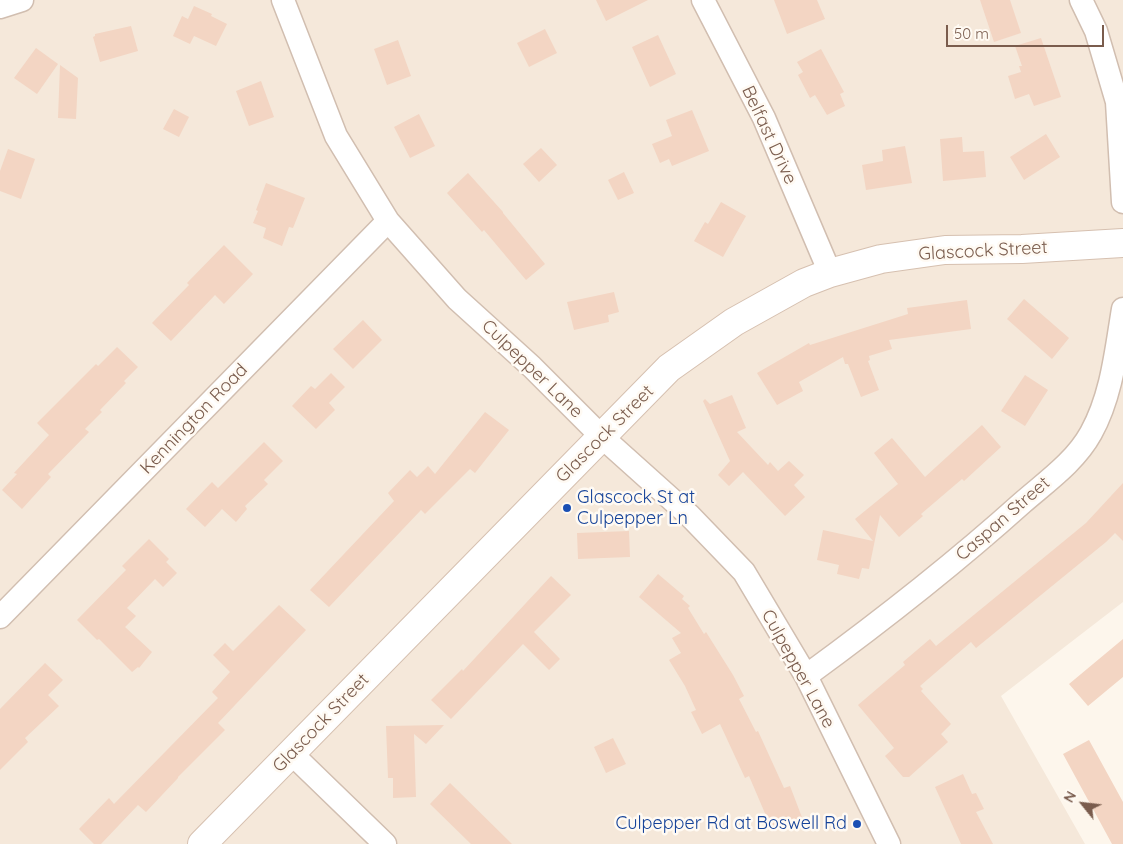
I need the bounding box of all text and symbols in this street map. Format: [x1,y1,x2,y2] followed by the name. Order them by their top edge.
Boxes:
[948,15,1106,47] scale bar
[954,24,989,43] text: 50 m
[737,82,801,188] street label: Belfast Drive
[918,237,1048,265] street label: Glascock Street
[477,315,587,423] street label: Culpepper Lane
[136,359,252,479] street label: Kennington Road
[552,381,658,487] street label: Glascock Street
[952,472,1054,566] street label: Caspan Street
[577,487,695,530] place label: Glascock St at Culpepper Ln
[561,502,573,514] marker: Glascock St at Culpepper Ln
[757,606,839,732] street label: Culpepper Lane
[268,669,374,777] street label: Glascock Street
[1058,779,1108,829] north arrow
[1060,788,1080,806] text: N
[615,813,847,835] place label: Culpepper Rd at Boswell Rd
[851,818,863,830] marker: Culpepper Rd at Boswell Rd

